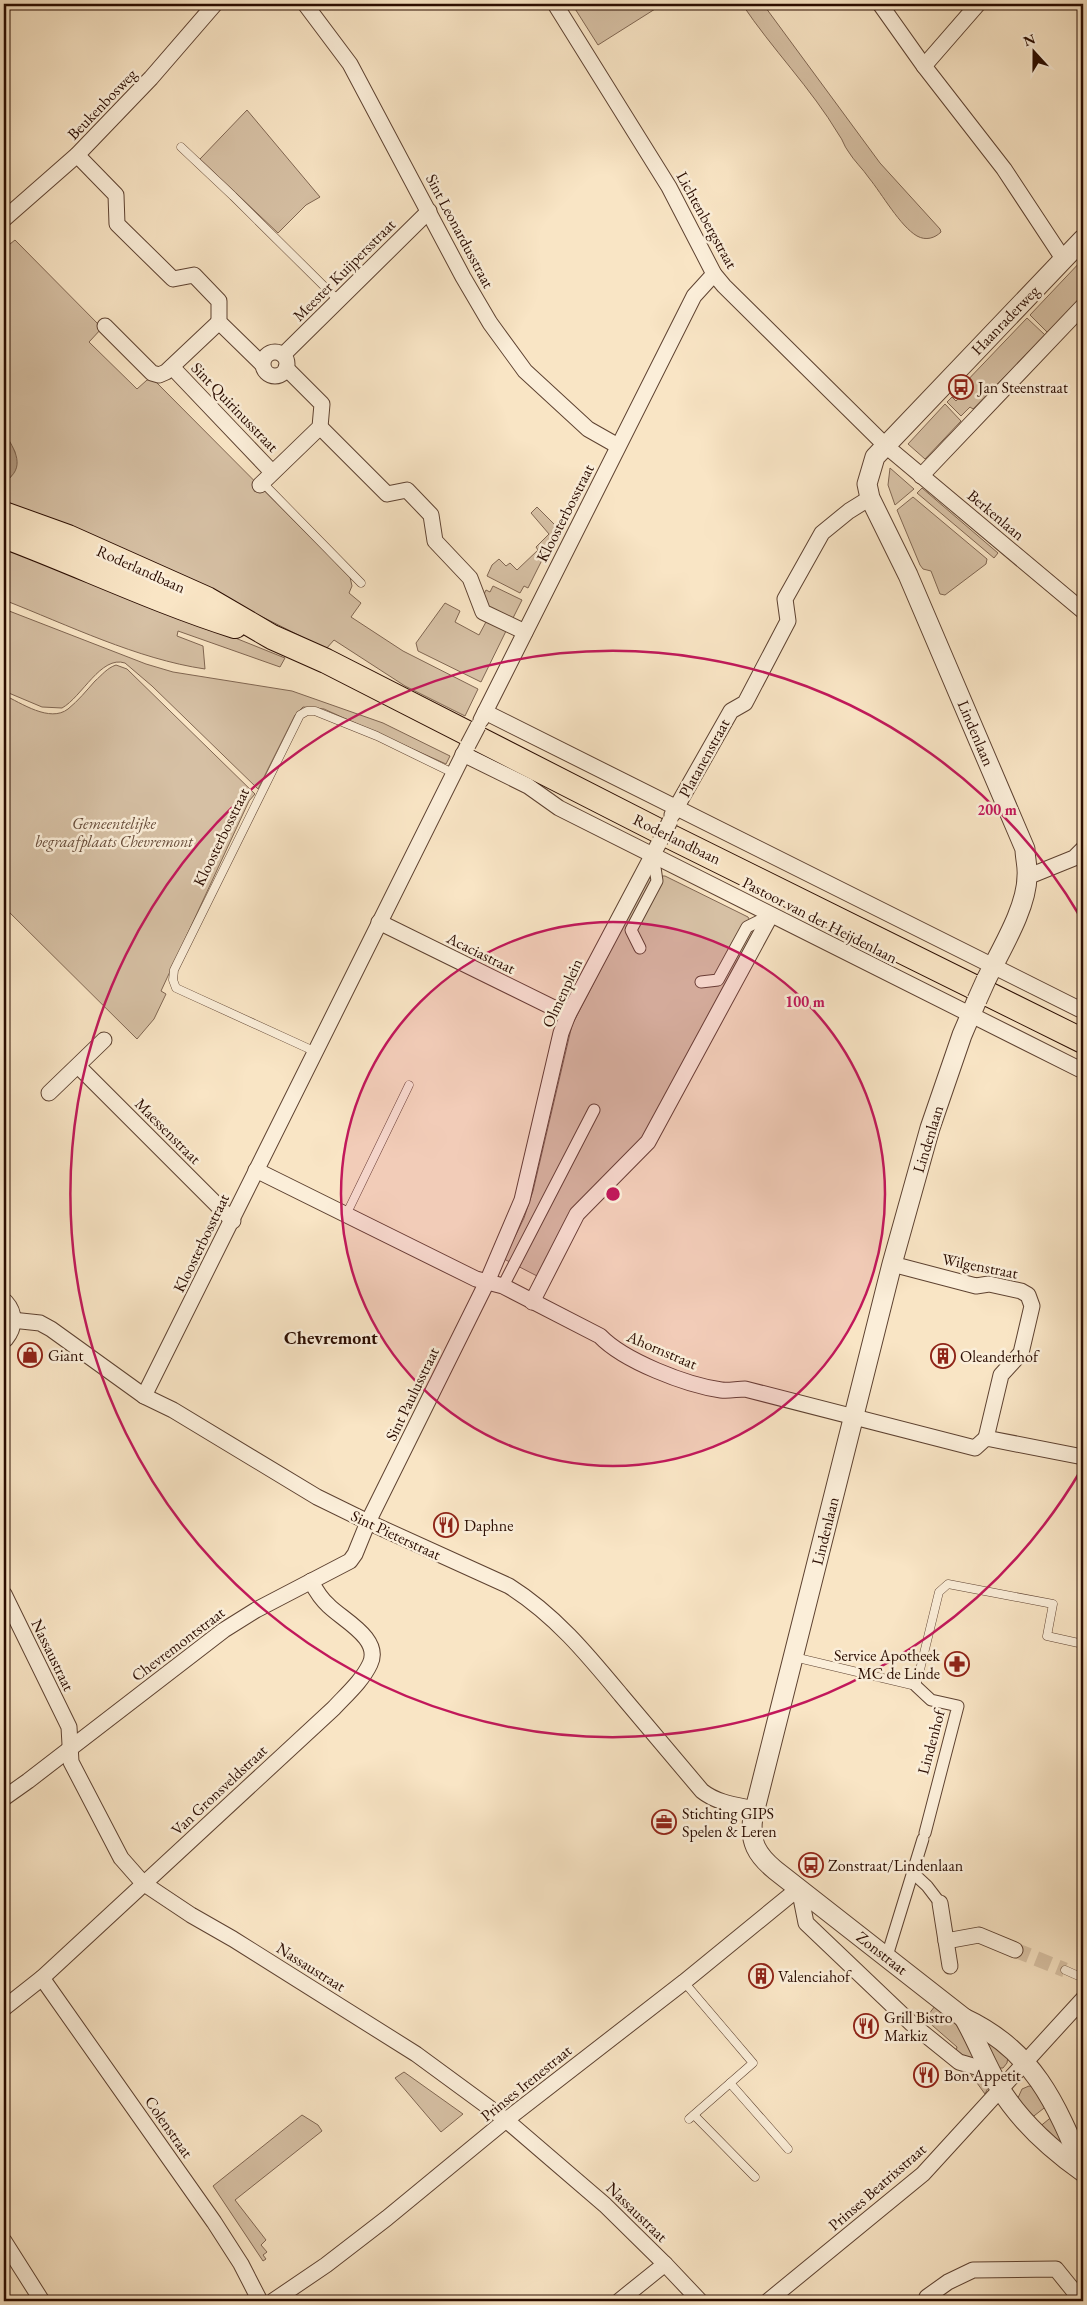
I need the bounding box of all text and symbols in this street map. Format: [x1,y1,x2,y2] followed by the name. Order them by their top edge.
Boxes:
[1010,28,1060,78] north arrow
[1021,29,1038,50] text: N
[63,63,142,144] street label: Beukenbosweg
[672,168,742,272] street label: Lichtenbergstraat
[421,170,499,292] street label: Sint Leonardusstraat
[288,214,400,326] street label: Meester Kuijpersstraat
[966,280,1044,359] street label: Haanraderweg
[187,358,283,456] street label: Sint Quirinusstraat
[948,374,974,400] bus stop icon: Jan Steenstraat
[976,377,1068,398] place label: Jan Steenstraat
[531,461,599,565] street label: Kloosterbosstraat
[963,485,1029,545] street label: Berkenlaan
[93,540,189,598] street label: Roderlandbaan
[953,697,999,770] street label: Lindenlaan
[674,715,734,801] street label: Platanenstraat
[188,784,254,890] street label: Kloosterbosstraat
[977,800,1017,819] text: 200 m
[630,809,725,869] street label: Roderlandbaan
[35,813,194,852] park label: Gemeentelijke begraafplaats Chevremont
[739,872,902,968] street label: Pastoor van der Heijdenlaan
[442,927,519,979] street label: Acaciastraat
[537,955,587,1031] street label: Olmenplein
[785,992,825,1011] text: 100 m
[130,1093,206,1169] street label: Maessenstraat
[908,1102,948,1175] street label: Lindenlaan
[604,1185,622,1203] centre of rings
[168,1190,234,1296] street label: Kloosterbosstraat
[940,1248,1020,1284] street label: Wilgenstraat
[623,1325,700,1374] street label: Ahornstraat
[284,1326,378,1349] district label: Chevremont
[17,1342,43,1368] shop icon: Giant
[930,1343,956,1369] building icon: Oleanderhof
[380,1344,444,1444] street label: Sint Paulusstraat
[48,1345,83,1366] place label: Giant
[960,1346,1040,1367] place label: Oleanderhof
[806,1494,844,1567] street label: Lindenlaan
[348,1505,444,1565] street label: Sint Pieterstraat
[433,1512,459,1538] restaurant icon: Daphne
[464,1515,513,1536] place label: Daphne
[127,1602,229,1686] street label: Chevremontstraat
[27,1616,79,1694] street label: Nassaustraat
[834,1645,940,1684] place label: Service Apotheek MC de Linde
[944,1651,970,1677] pharmacy icon: Service Apotheek MC de Linde
[912,1706,950,1776] street label: Lindenhof
[167,1740,271,1840] street label: Van Gronsveldstraat
[682,1803,777,1842] place label: Stichting GIPS Spelen & Leren
[651,1809,677,1835] office icon: Stichting GIPS Spelen & Leren
[798,1852,824,1878] bus stop icon: Zonstraat/Lindenlaan
[828,1855,964,1876] place label: Zonstraat/Lindenlaan
[852,1926,912,1980] street label: Zonstraat
[273,1938,349,1996] street label: Nassaustraat
[748,1963,774,1989] building icon: Valenciahof
[778,1966,852,1987] place label: Valenciahof
[884,2007,953,2046] place label: Grill Bistro Markiz
[853,2013,879,2039] restaurant icon: Grill Bistro Markiz
[476,2040,576,2126] street label: Prinses Irenestraat
[913,2062,939,2088] restaurant icon: Bon Appetit
[944,2065,1021,2086] place label: Bon Appetit
[140,2092,198,2162] street label: Colenstraat
[824,2139,930,2235] street label: Prinses Beatrixstraat
[602,2178,672,2246] street label: Nassaustraat

